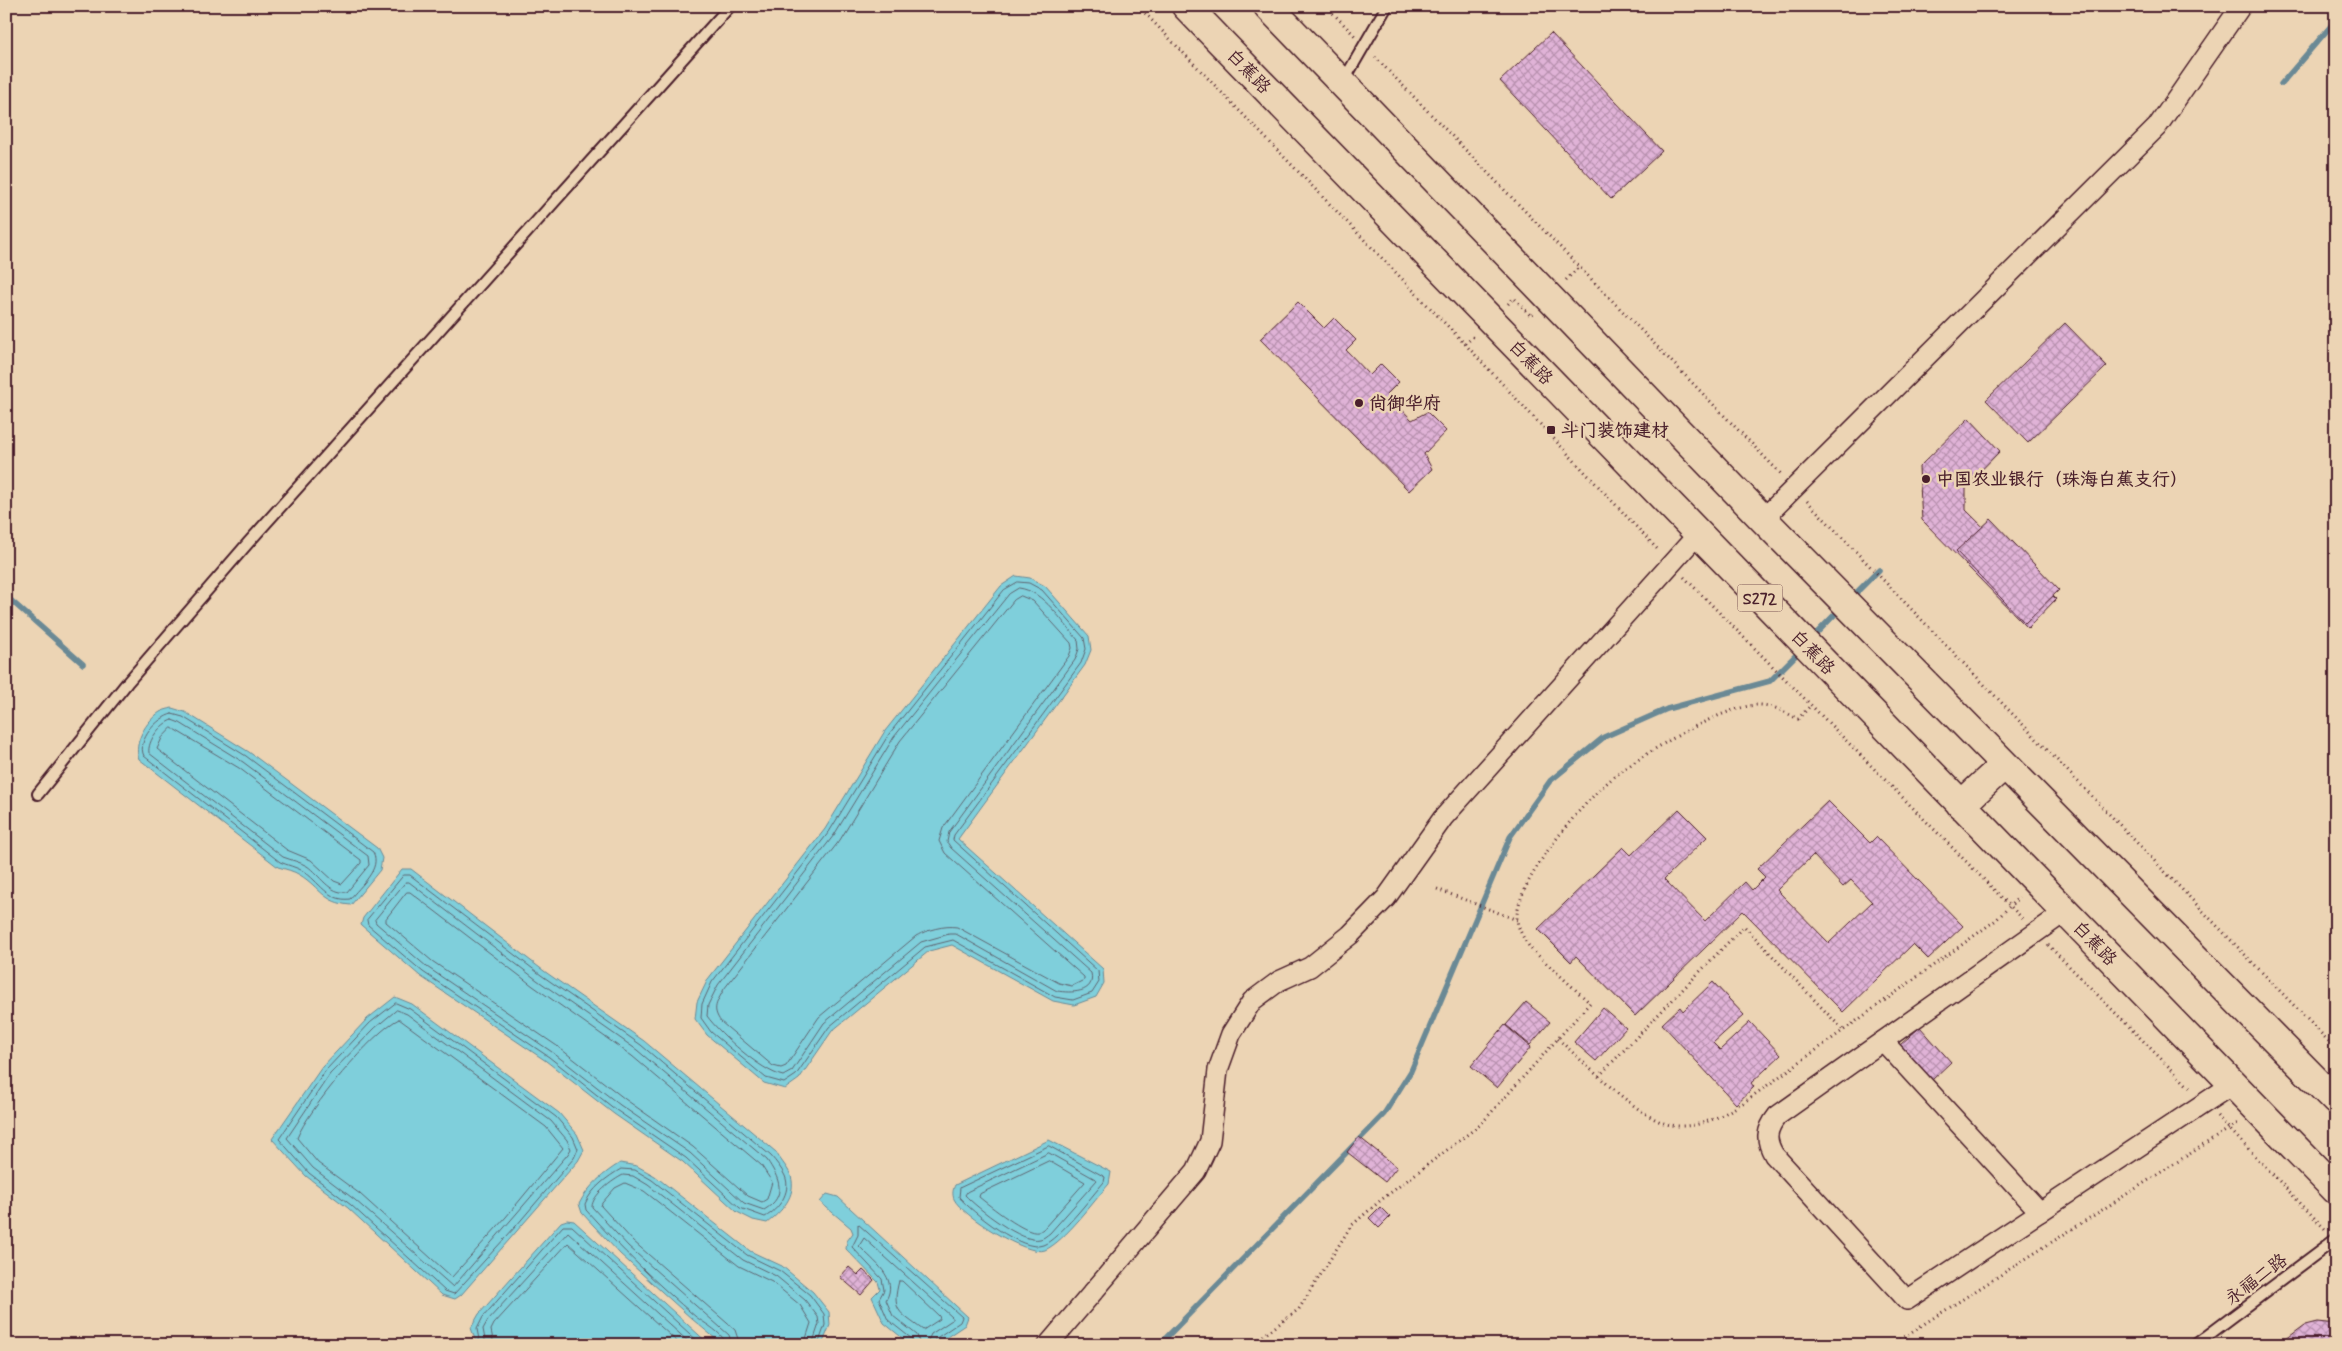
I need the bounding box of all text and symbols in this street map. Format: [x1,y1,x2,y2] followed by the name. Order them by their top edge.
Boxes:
[1221,44,1276,99] street label: 白蕉路
[1503,335,1558,390] street label: 白蕉路
[1369,392,1441,416] place label: 尚御华府
[1353,397,1365,409] marker: 尚御华府
[1561,419,1669,443] place label: 斗门装饰建材
[1545,424,1557,436] marker: 斗门装饰建材
[1936,468,2188,492] place label: 中国农业银行（珠海白蕉支行）
[1920,473,1932,485] marker: 中国农业银行（珠海白蕉支行）
[1738,584,1782,612] road number: S272
[1785,625,1840,680] street label: 白蕉路
[2067,916,2122,971] street label: 白蕉路
[2221,1249,2293,1311] street label: 永福二路

